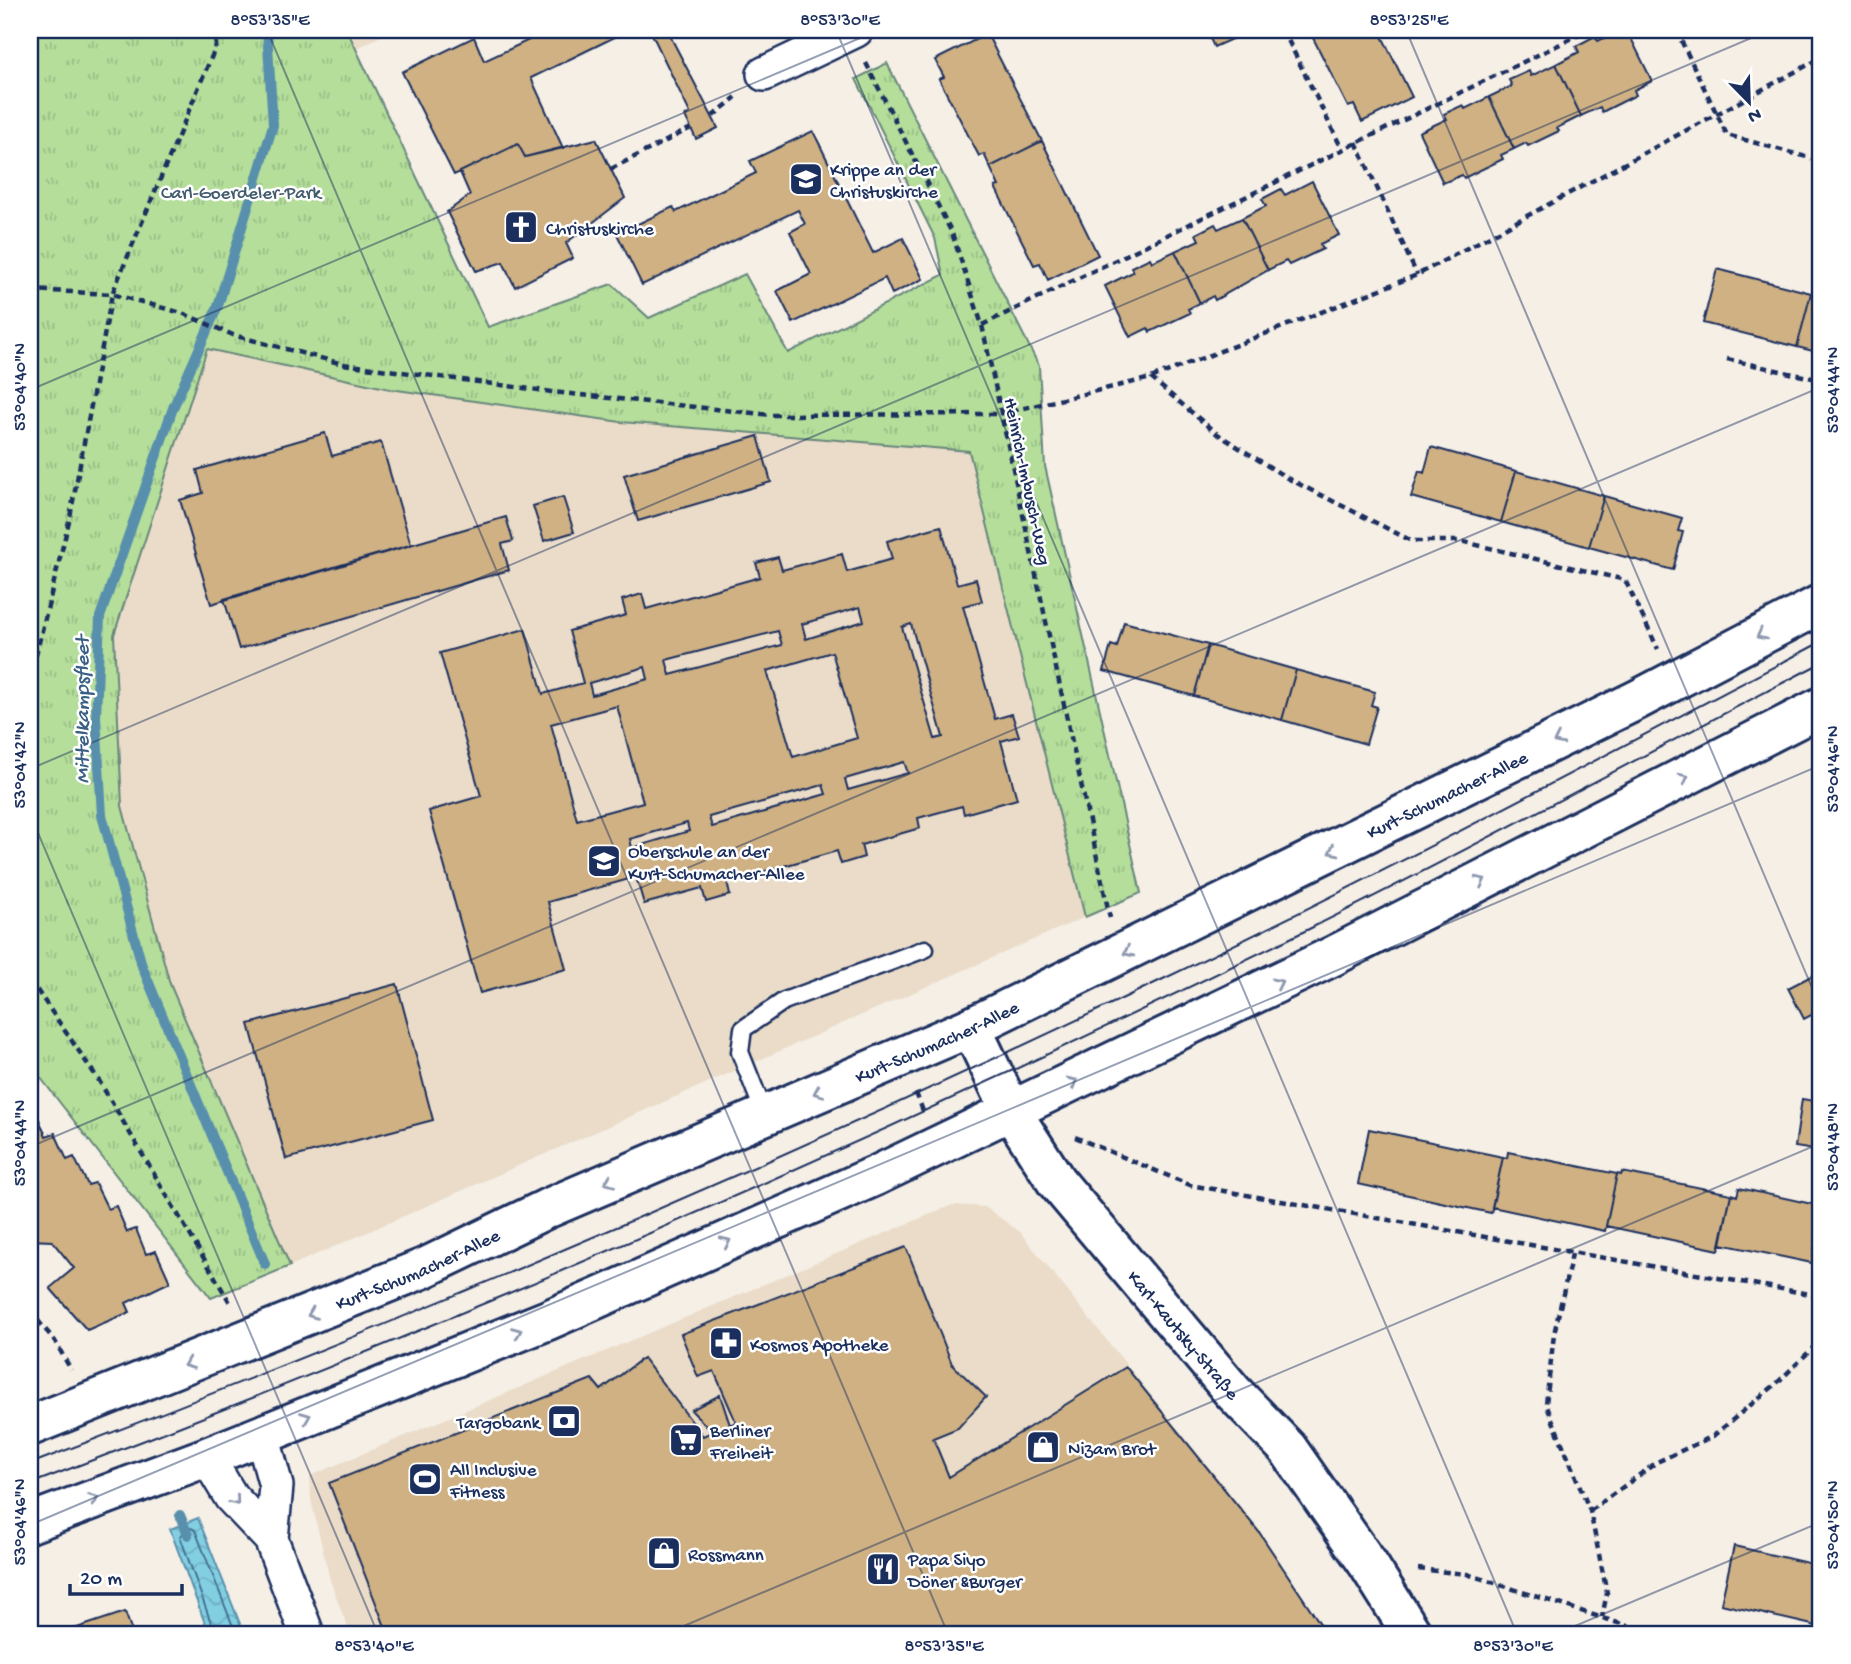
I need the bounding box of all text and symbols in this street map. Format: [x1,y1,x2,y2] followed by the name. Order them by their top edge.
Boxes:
[231,11,310,32] text: 8°53'35"E
[800,11,881,32] text: 8°53'30"E
[1370,11,1449,32] text: 8°53'25"E
[1714,66,1784,136] north arrow
[1744,101,1764,127] text: N
[787,160,825,198] school or university icon: Krippe an der Christuskirche
[830,160,938,205] place label: Krippe an der Christuskirche
[161,183,323,206] park label: Carl-Goerdeler-Park
[502,208,540,246] church icon: Christuskirche
[546,219,654,242] place label: Christuskirche
[11,343,32,431] text: 53°04'40"N
[1824,347,1845,433] text: 53°04'44"N
[997,396,1055,568] street label: Heinrich-Imbusch-Weg
[1756,627,1768,641] one-way arrow
[72,633,97,784] water label: Mittelkampsfleet
[11,722,32,808] text: 53°04'42"N
[1824,725,1845,813] text: 53°04'46"N
[1553,731,1565,745] one-way arrow
[1364,747,1533,846] street label: Kurt-Schumacher-Allee
[1677,773,1689,787] one-way arrow
[585,842,623,880] school or university icon: Oberschule an der Kurt-Schumacher-Allee
[628,842,805,887] place label: Oberschule an der Kurt-Schumacher-Allee
[1328,843,1340,857] one-way arrow
[1474,876,1486,889] one-way arrow
[1123,943,1135,957] one-way arrow
[1271,977,1283,991] one-way arrow
[852,997,1024,1090] street label: Kurt-Schumacher-Allee
[1066,1076,1078,1090] one-way arrow
[813,1084,825,1098] one-way arrow
[11,1100,32,1186] text: 53°04'44"N
[1824,1103,1845,1191] text: 53°04'48"N
[604,1174,616,1188] one-way arrow
[333,1225,504,1317] street label: Kurt-Schumacher-Allee
[718,1236,731,1250] one-way arrow
[1121,1267,1242,1406] street label: Karl-Kautsky-Straße
[306,1305,318,1319] one-way arrow
[707,1324,745,1362] pharmacy icon: Kosmos Apotheke
[510,1327,522,1341] one-way arrow
[750,1335,889,1358] place label: Kosmos Apotheke
[182,1356,194,1370] one-way arrow
[545,1402,583,1440] bank icon: Targobank
[299,1412,311,1426] one-way arrow
[456,1413,542,1436] place label: Targobank
[667,1421,705,1459] supermarket icon: Berliner Freiheit
[709,1421,775,1466] place label: Berliner Freiheit
[1024,1428,1062,1466] shop icon: Nizam Brot
[1068,1439,1158,1462] place label: Nizam Brot
[406,1460,444,1498] sports icon: All Inclusive Fitness
[449,1460,537,1505] place label: All Inclusive Fitness
[11,1478,32,1566] text: 53°04'46"N
[1824,1480,1845,1570] text: 53°04'50"N
[227,1492,239,1505] one-way arrow
[87,1494,99,1508] one-way arrow
[645,1534,683,1572] shop icon: Rossmann
[688,1545,764,1568] place label: Rossmann
[864,1550,902,1588] restaurant icon: Papa Siyo Döner &Burger
[906,1550,1024,1595] place label: Papa Siyo Döner &Burger
[70,1552,182,1596] scale bar
[80,1568,122,1593] text: 20 m
[335,1637,414,1658] text: 8°53'40"E
[905,1637,984,1658] text: 8°53'35"E
[1473,1637,1554,1658] text: 8°53'30"E

